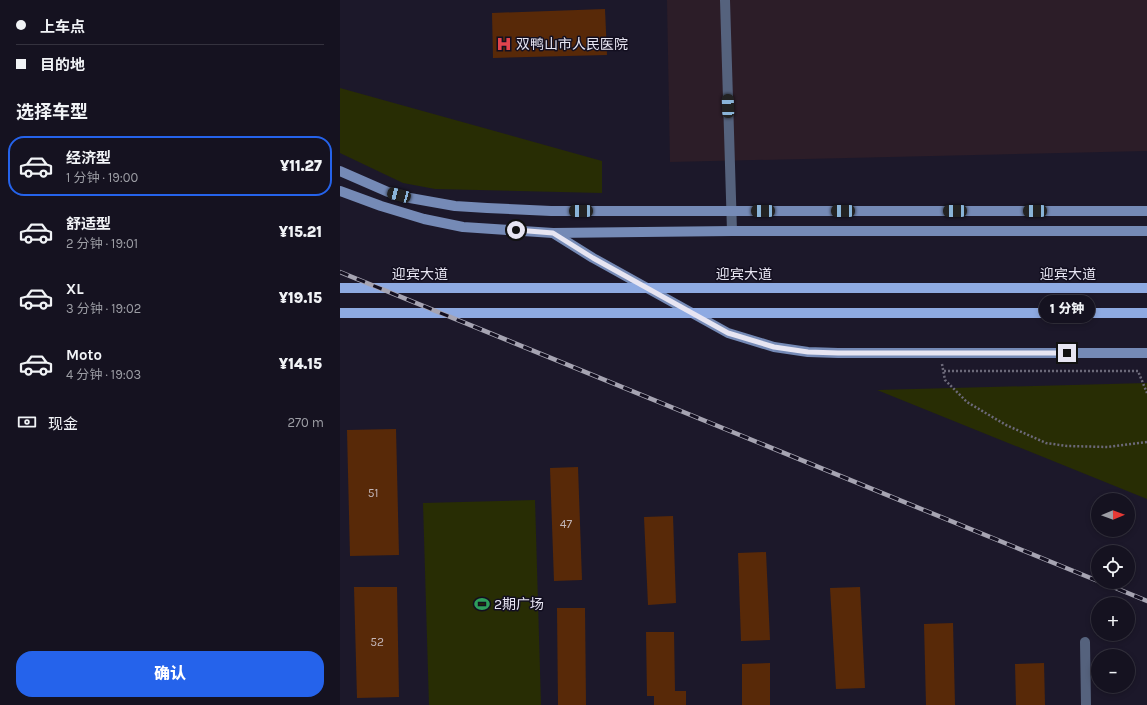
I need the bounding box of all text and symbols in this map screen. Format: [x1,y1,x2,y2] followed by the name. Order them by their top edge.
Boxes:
[40,18,85,36] text: 上车点
[495,35,513,53] hospital icon: 双鸭山市人民医院
[516,36,628,53] place label: 双鸭山市人民医院
[40,56,85,74] text: 目的地
[722,94,734,118] car
[16,101,88,123] text: 选择车型
[18,148,54,184] icon: car
[66,149,111,167] text: 经济型
[280,157,322,175] text: ¥11.27
[66,170,138,185] text: 1 分钟 · 19:00
[386,186,412,204] car
[569,205,593,217] car
[751,205,775,217] car
[831,205,855,217] car
[943,205,967,217] car
[1023,205,1047,217] car
[18,214,54,250] icon: car
[66,215,111,233] text: 舒适型
[507,221,525,239] route start
[279,223,322,241] text: ¥15.21
[66,236,138,251] text: 2 分钟 · 19:01
[392,266,448,283] street label: 迎宾大道
[716,266,772,283] street label: 迎宾大道
[1040,266,1096,283] street label: 迎宾大道
[18,280,54,316] icon: car
[66,280,84,298] text: XL
[279,289,322,307] text: ¥19.15
[1039,295,1095,323] callout: 1 分钟
[66,301,141,316] text: 3 分钟 · 19:02
[1050,301,1084,316] text: 1 分钟
[1058,344,1076,362] route end
[18,346,54,382] icon: car
[66,346,102,364] text: Moto
[279,355,322,373] text: ¥14.15
[66,367,141,382] text: 4 分钟 · 19:03
[16,411,38,433] icon: cash
[48,415,78,433] text: 现金
[287,415,324,430] text: 270 m
[368,486,378,500] house number: 51
[1091,493,1135,537] north arrow
[1091,493,1135,693] map controls
[560,517,573,531] house number: 47
[1091,545,1135,589] button: locate
[473,595,491,613] sports icon: 2期广场
[494,596,544,613] place label: 2期广场
[1091,597,1135,641] button: +
[370,635,384,649] house number: 52
[1091,649,1135,693] button: −
[16,651,324,697] button: 确认

